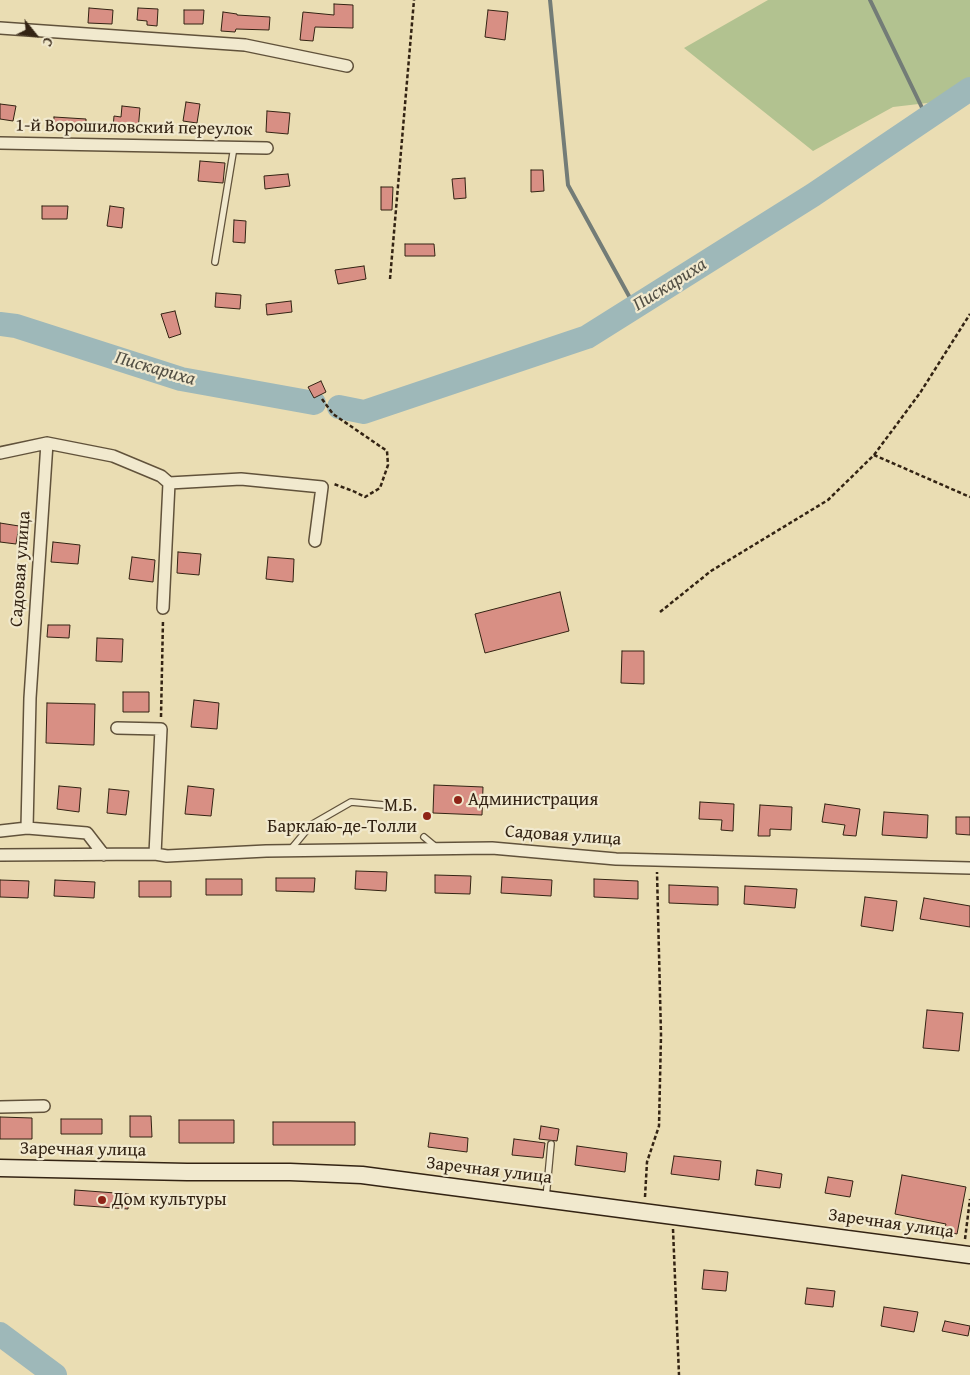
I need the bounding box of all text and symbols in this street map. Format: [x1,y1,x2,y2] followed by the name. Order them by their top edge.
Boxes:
[10,10,60,60] north arrow
[37,34,59,51] text: С
[15,115,253,141] street label: 1-й Ворошиловский переулок
[629,253,711,317] water label: Пискариха
[112,347,198,391] water label: Пискариха
[6,510,36,628] street label: Садовая улица
[468,789,598,811] place label: Администрация
[452,794,464,806] marker: Администрация
[267,795,417,838] place label: М.Б. Барклаю-де-Толли
[421,810,433,822] marker: М.Б. Барклаю-де-Толли
[504,821,622,851] street label: Садовая улица
[20,1138,146,1162] street label: Заречная улица
[425,1153,553,1189] street label: Заречная улица
[112,1189,227,1211] place label: Дом культуры
[96,1194,108,1206] marker: Дом культуры
[827,1205,955,1243] street label: Заречная улица

